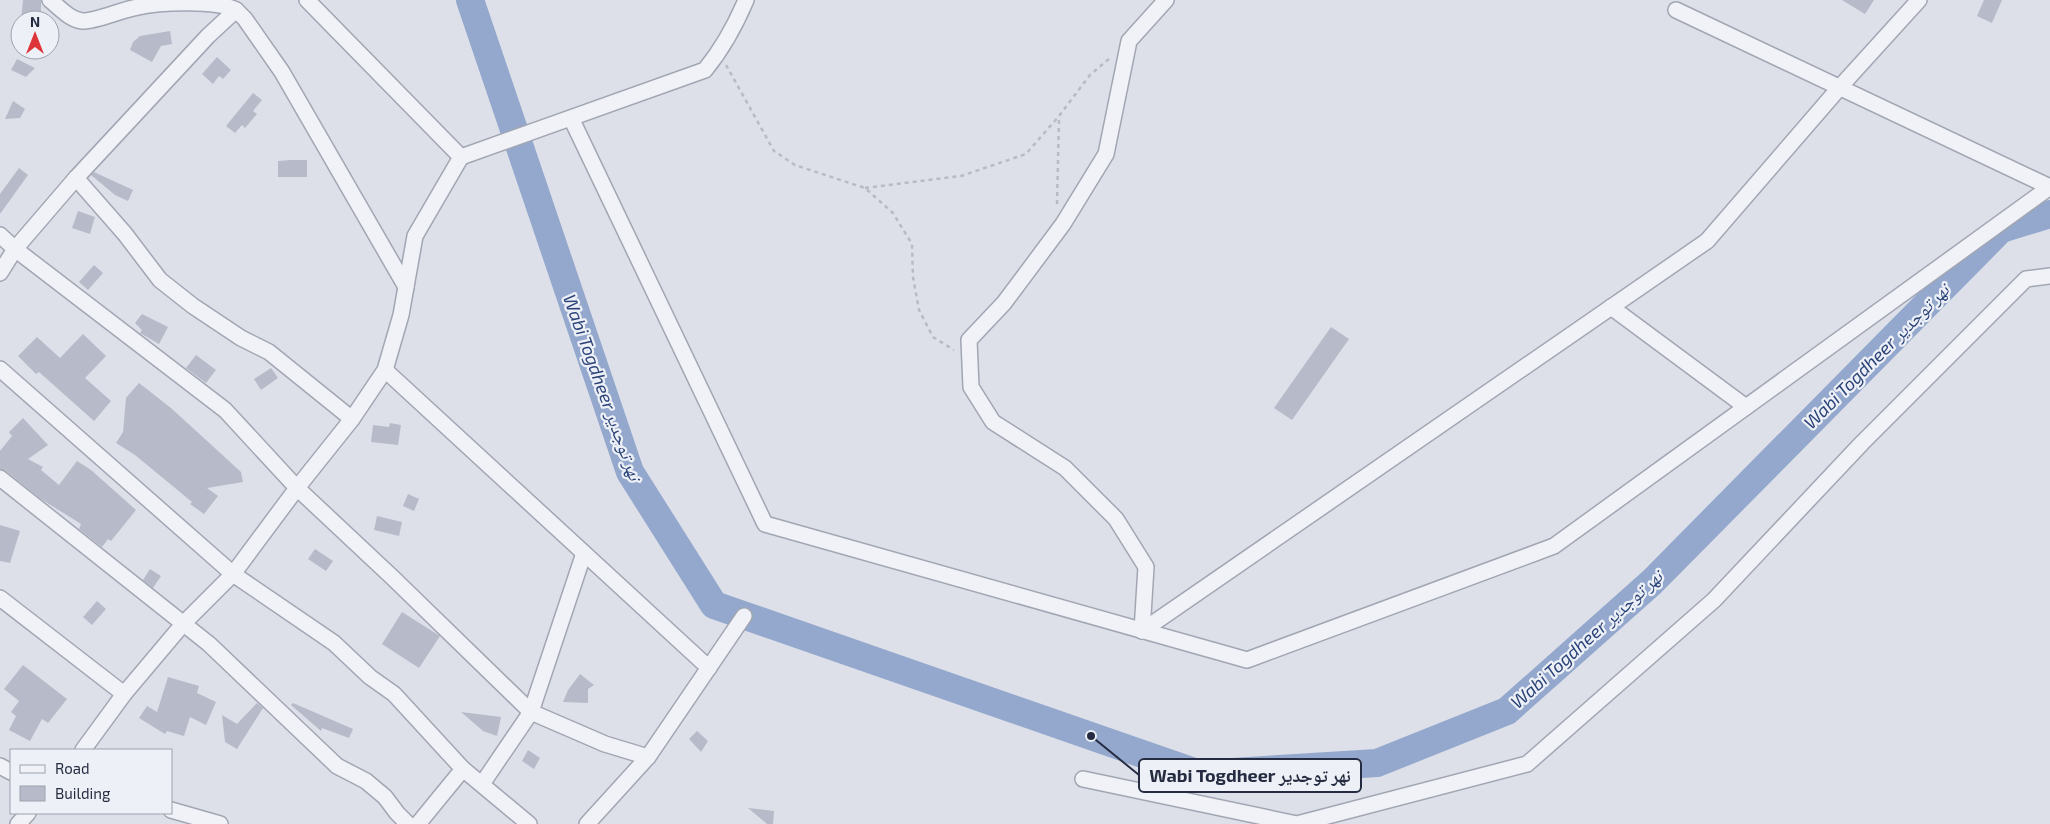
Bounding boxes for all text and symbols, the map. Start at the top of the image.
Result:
north arrow [10,10,60,60]
text: N [30,13,40,30]
water label: Wabi Togdheer نهر توجدير [1799,277,1956,433]
water label: Wabi Togdheer نهر توجدير [559,291,648,486]
water label: Wabi Togdheer نهر توجدير [1506,563,1669,713]
legend [10,749,172,814]
text: Road [55,759,90,777]
callout: Wabi Togdheer نهر توجدير [1139,759,1361,792]
text: Wabi Togdheer نهر توجدير [1149,764,1351,786]
text: Building [55,784,111,802]

